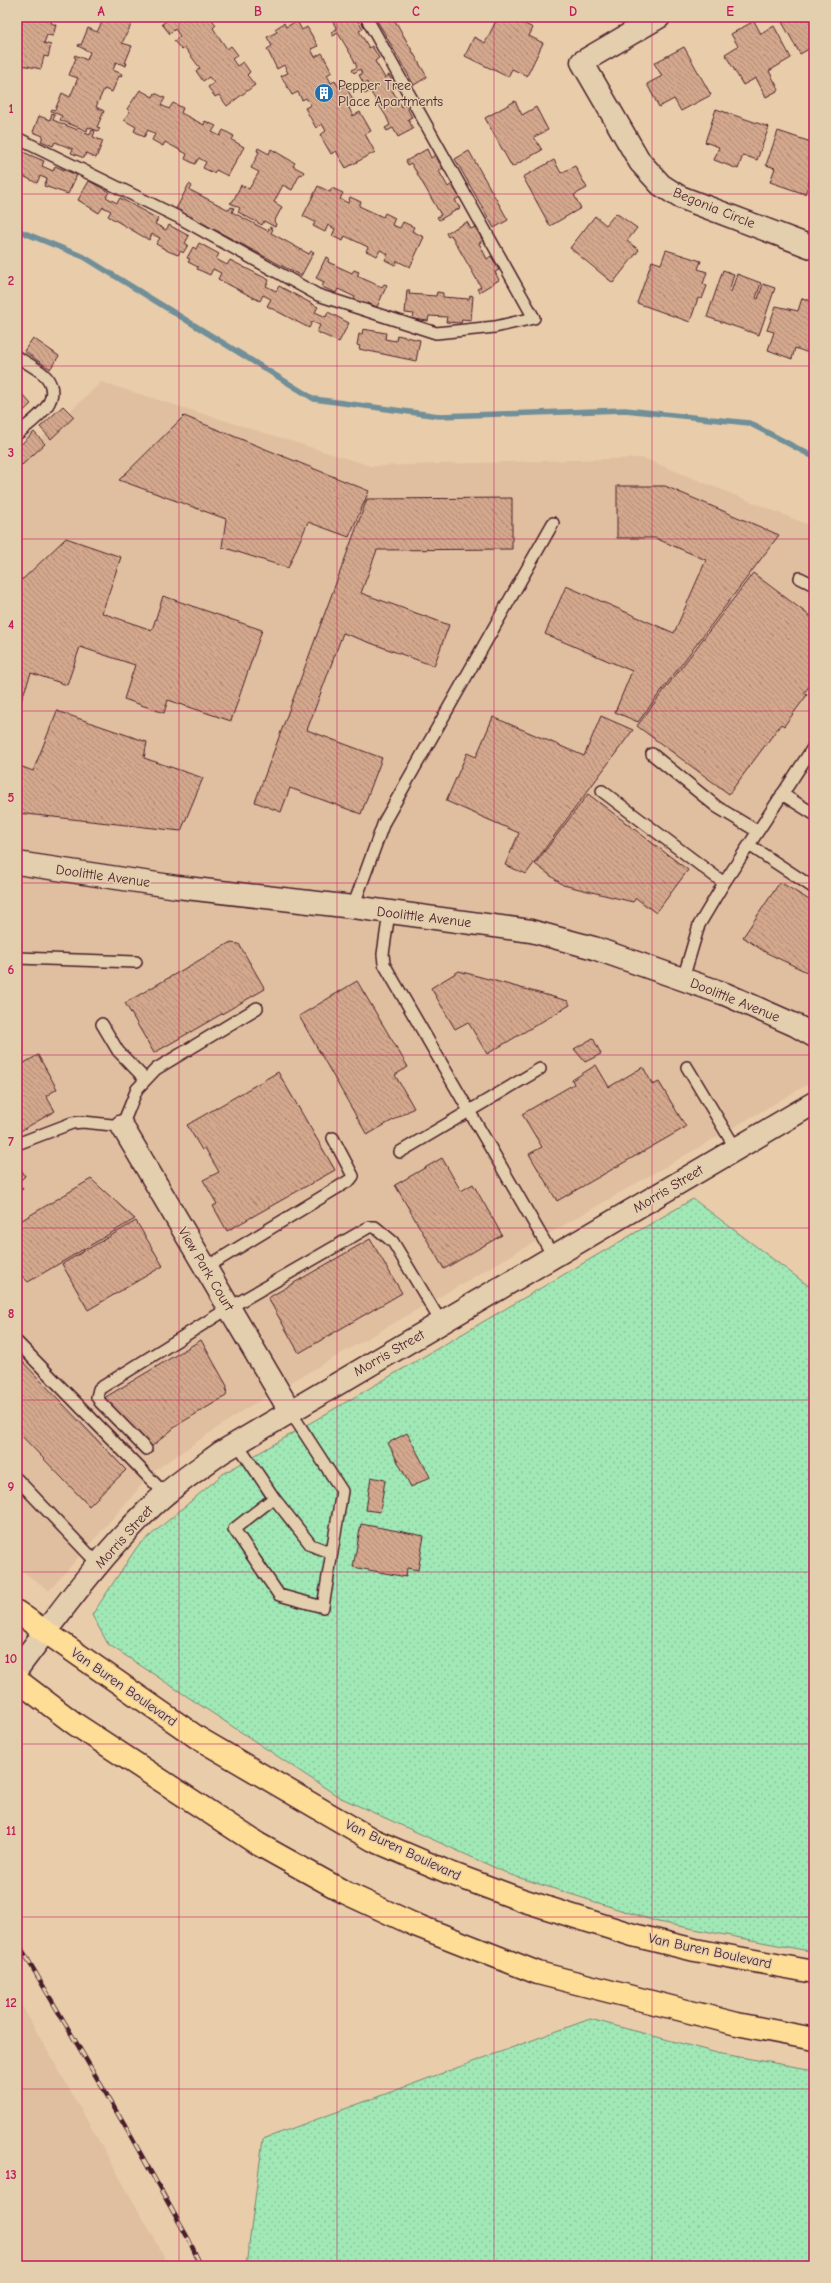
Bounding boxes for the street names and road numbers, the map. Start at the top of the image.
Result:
street label: Begonia Circle [670,184,758,232]
street label: Doolittle Avenue [55,861,151,891]
street label: Doolittle Avenue [376,903,472,931]
street label: Doolittle Avenue [688,974,782,1026]
street label: Morris Street [630,1161,707,1217]
street label: View Park Court [174,1224,238,1315]
street label: Morris Street [351,1325,428,1380]
street label: Morris Street [91,1501,157,1572]
street label: Van Buren Boulevard [68,1644,180,1730]
street label: Van Buren Boulevard [342,1816,464,1884]
street label: Van Buren Boulevard [647,1930,773,1972]

